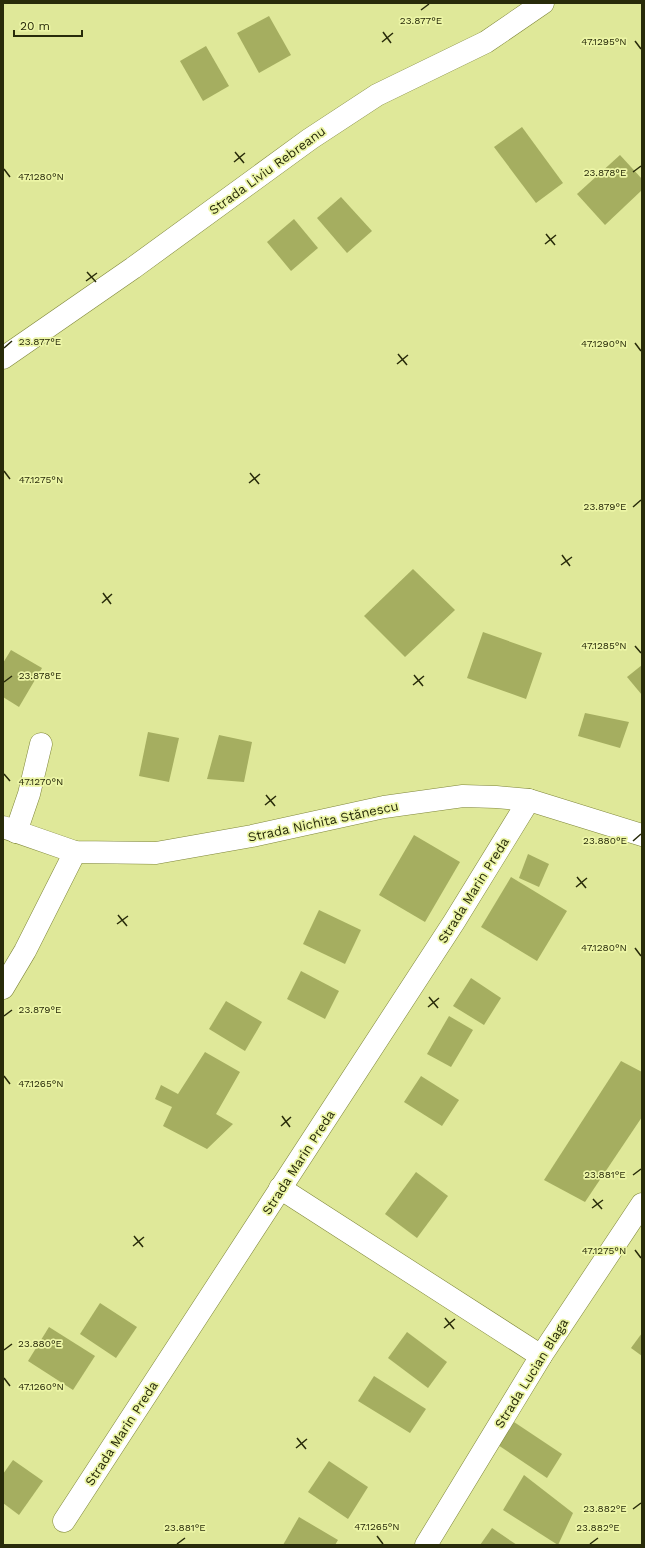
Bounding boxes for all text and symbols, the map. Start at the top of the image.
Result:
scale bar [14,12,82,38]
text: 23.877°E [400,15,442,26]
text: 20 m [20,19,50,33]
text: 47.1295°N [581,36,627,47]
street label: Strada Liviu Rebreanu [206,123,328,218]
text: 23.878°E [584,167,626,178]
text: 47.1280°N [18,171,64,182]
text: 23.877°E [19,336,61,347]
text: 47.1290°N [581,338,627,349]
text: 47.1275°N [19,474,63,485]
text: 23.879°E [584,501,626,512]
text: 47.1285°N [581,640,627,651]
text: 23.878°E [19,670,61,681]
text: 47.1270°N [19,776,63,787]
street label: Strada Nichita Stănescu [246,798,400,845]
street label: Strada Marin Preda [435,834,512,946]
text: 23.880°E [583,835,627,846]
text: 47.1280°N [581,942,627,953]
text: 23.879°E [19,1004,61,1015]
text: 47.1265°N [18,1078,64,1089]
street label: Strada Marin Preda [259,1107,338,1217]
text: 23.881°E [584,1169,626,1180]
text: 47.1275°N [582,1245,626,1256]
street label: Strada Lucian Blaga [492,1315,572,1431]
text: 23.880°E [18,1338,62,1349]
street label: Strada Marin Preda [82,1378,161,1488]
text: 47.1260°N [18,1381,64,1392]
text: 23.882°E [583,1503,627,1514]
text: 47.1265°N [354,1521,400,1532]
text: 23.881°E [164,1522,206,1533]
text: 23.882°E [576,1522,620,1533]

